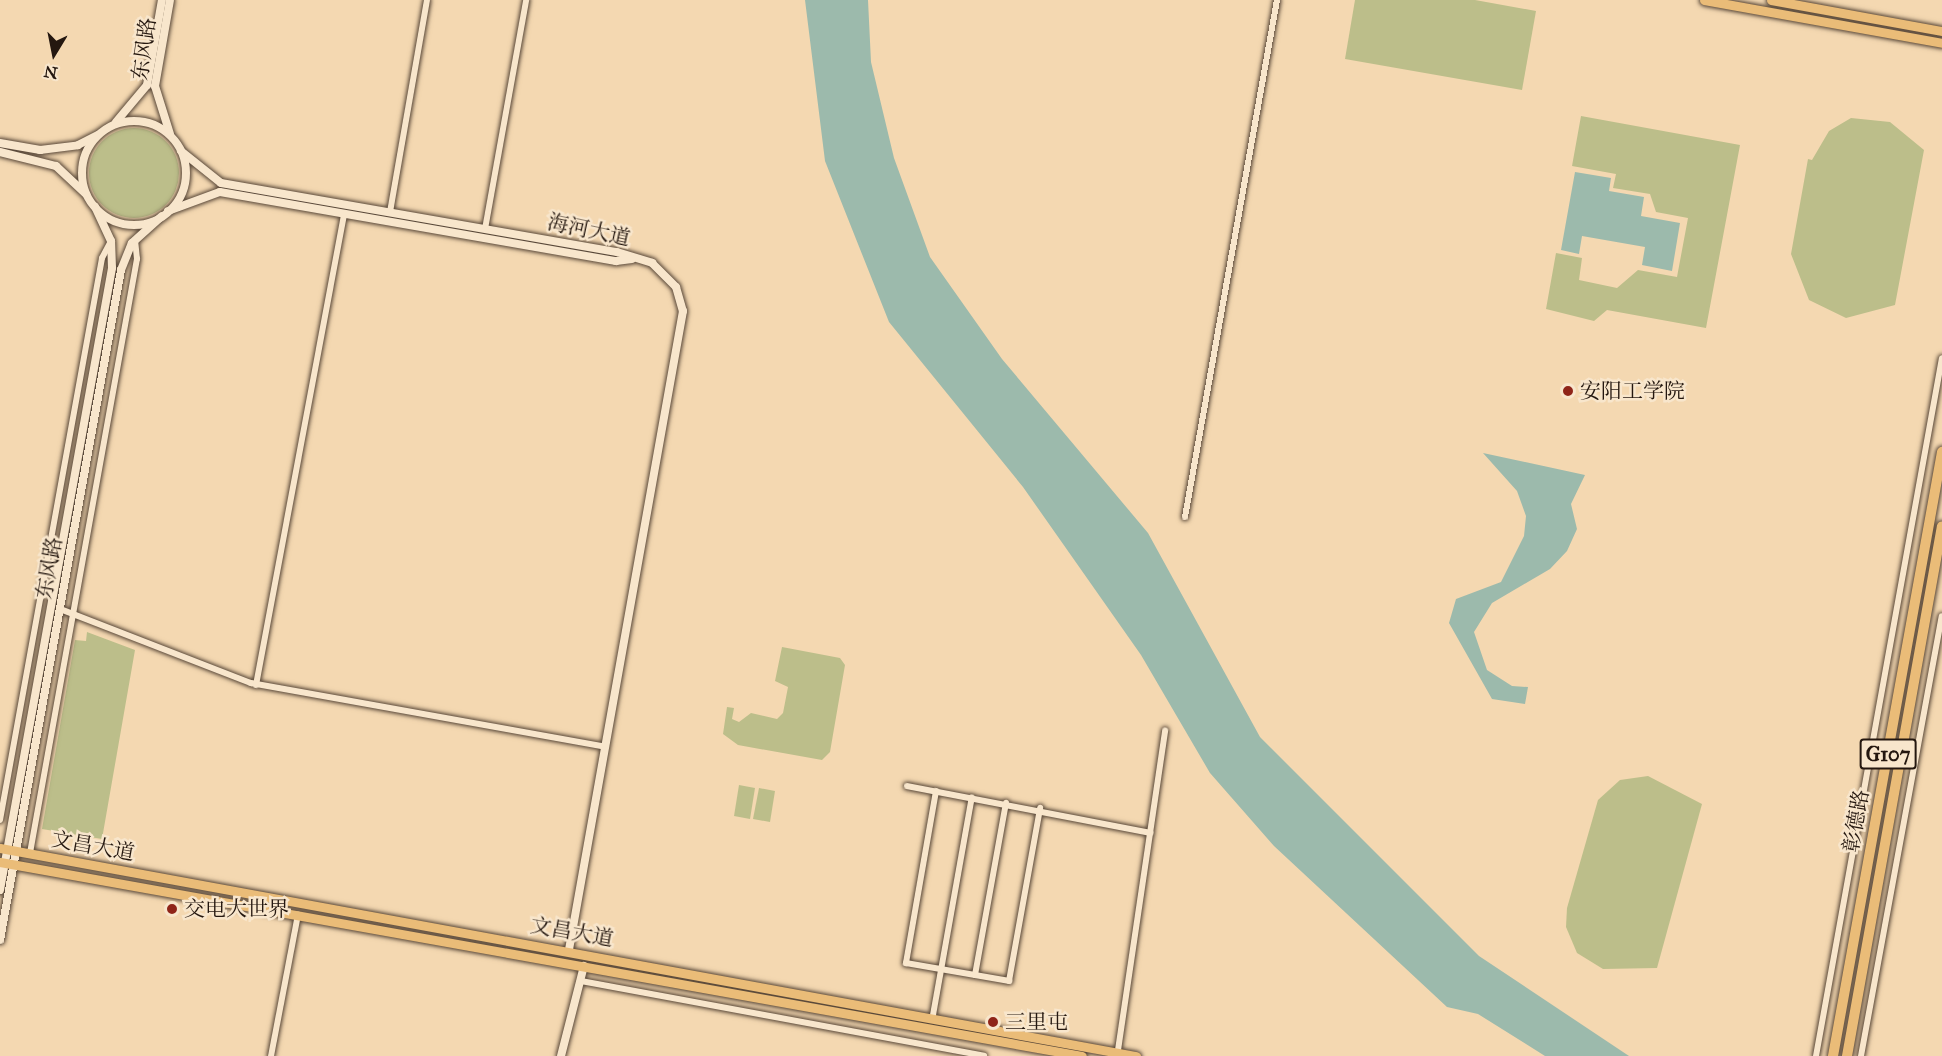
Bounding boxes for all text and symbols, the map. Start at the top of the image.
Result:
street label: 东风路 [127,16,161,82]
north arrow [24,24,84,84]
text: N [42,62,59,83]
street label: 海河大道 [545,209,633,251]
place label: 安阳工学院 [1580,378,1685,404]
marker: 安阳工学院 [1561,384,1575,398]
street label: 东风路 [31,535,67,601]
road number: G107 [1860,737,1916,771]
street label: 彰德路 [1838,788,1874,854]
street label: 文昌大道 [49,826,137,866]
place label: 交电大世界 [184,896,289,922]
marker: 交电大世界 [165,902,179,916]
street label: 文昌大道 [528,912,616,952]
place label: 三里屯 [1005,1009,1068,1035]
marker: 三里屯 [986,1015,1000,1029]

